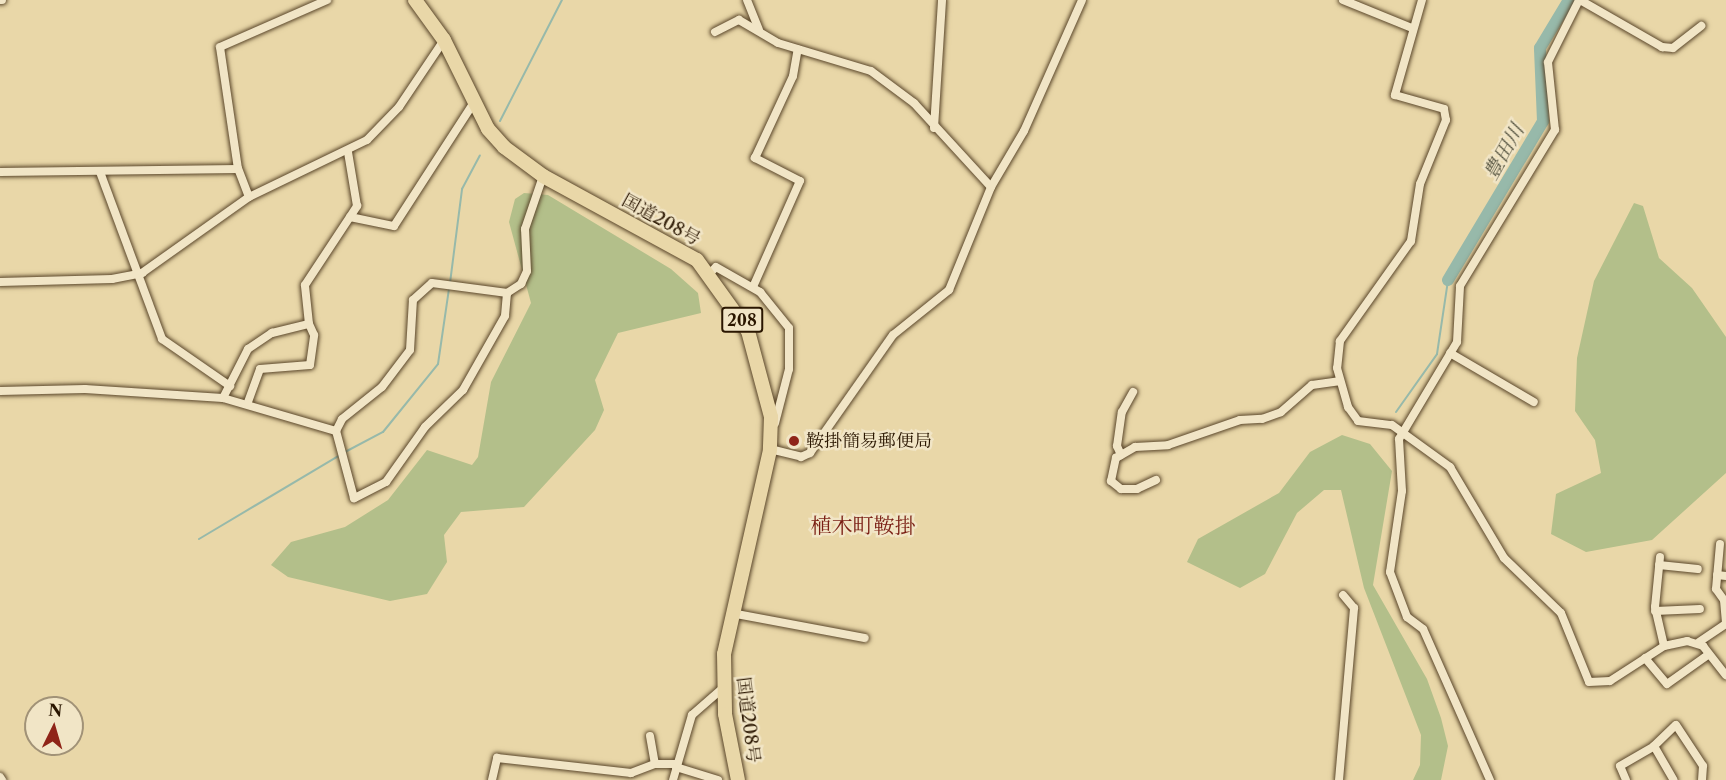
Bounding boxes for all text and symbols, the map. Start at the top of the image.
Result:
water label: 豊田川 [1479,120,1529,184]
street label: 国道208号 [618,190,704,250]
road number: 208 [721,307,763,333]
place label: 鞍掛簡易郵便局 [806,430,932,452]
marker: 鞍掛簡易郵便局 [787,434,801,448]
district label: 植木町鞍掛 [811,513,915,539]
street label: 国道208号 [732,676,764,764]
north arrow [24,696,84,756]
text: N [48,699,63,721]

